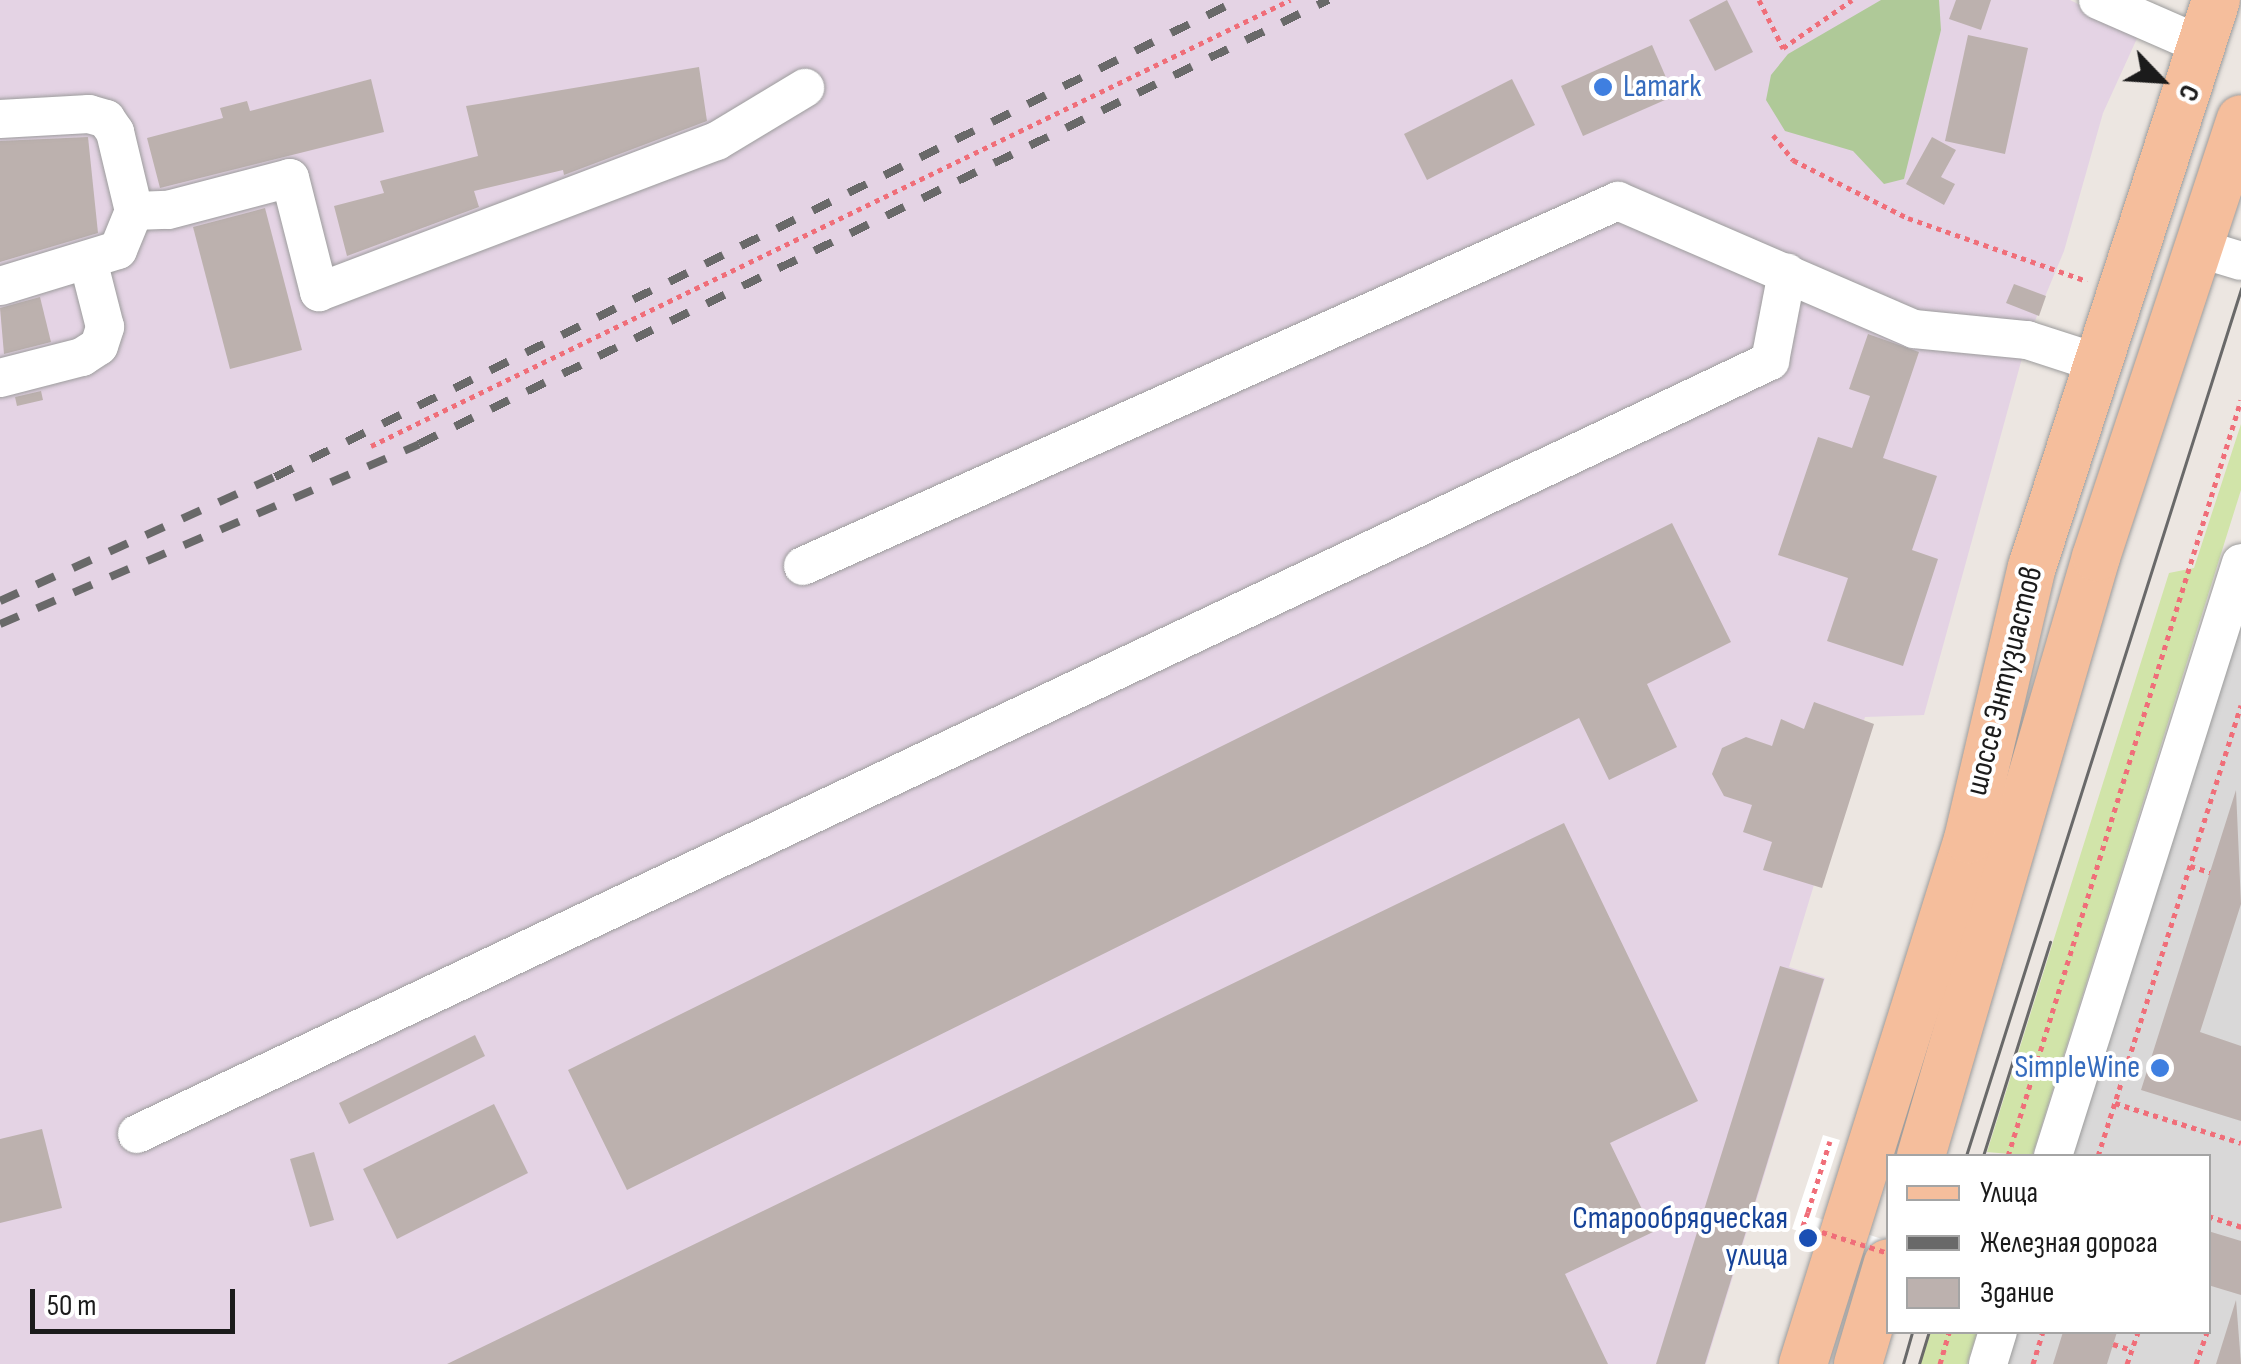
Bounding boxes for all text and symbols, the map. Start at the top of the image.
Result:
north arrow [2111,30,2211,130]
place label: Lamark [1623,68,1701,106]
marker: Lamark [1592,76,1614,98]
text: С [2171,79,2207,106]
street label: шоссе Энтузиастов [1958,562,2052,800]
place label: SimpleWine [2014,1049,2140,1087]
marker: SimpleWine [2149,1057,2171,1079]
legend [1886,1154,2211,1334]
text: Улица [1980,1175,2038,1211]
place label: Старообрядческая улица [1572,1201,1788,1276]
text: Железная дорога [1980,1225,2158,1261]
marker: Старообрядческая улица [1797,1227,1819,1249]
scale bar [35,1269,240,1331]
text: Здание [1980,1275,2054,1311]
text: 50 m [47,1288,96,1324]

